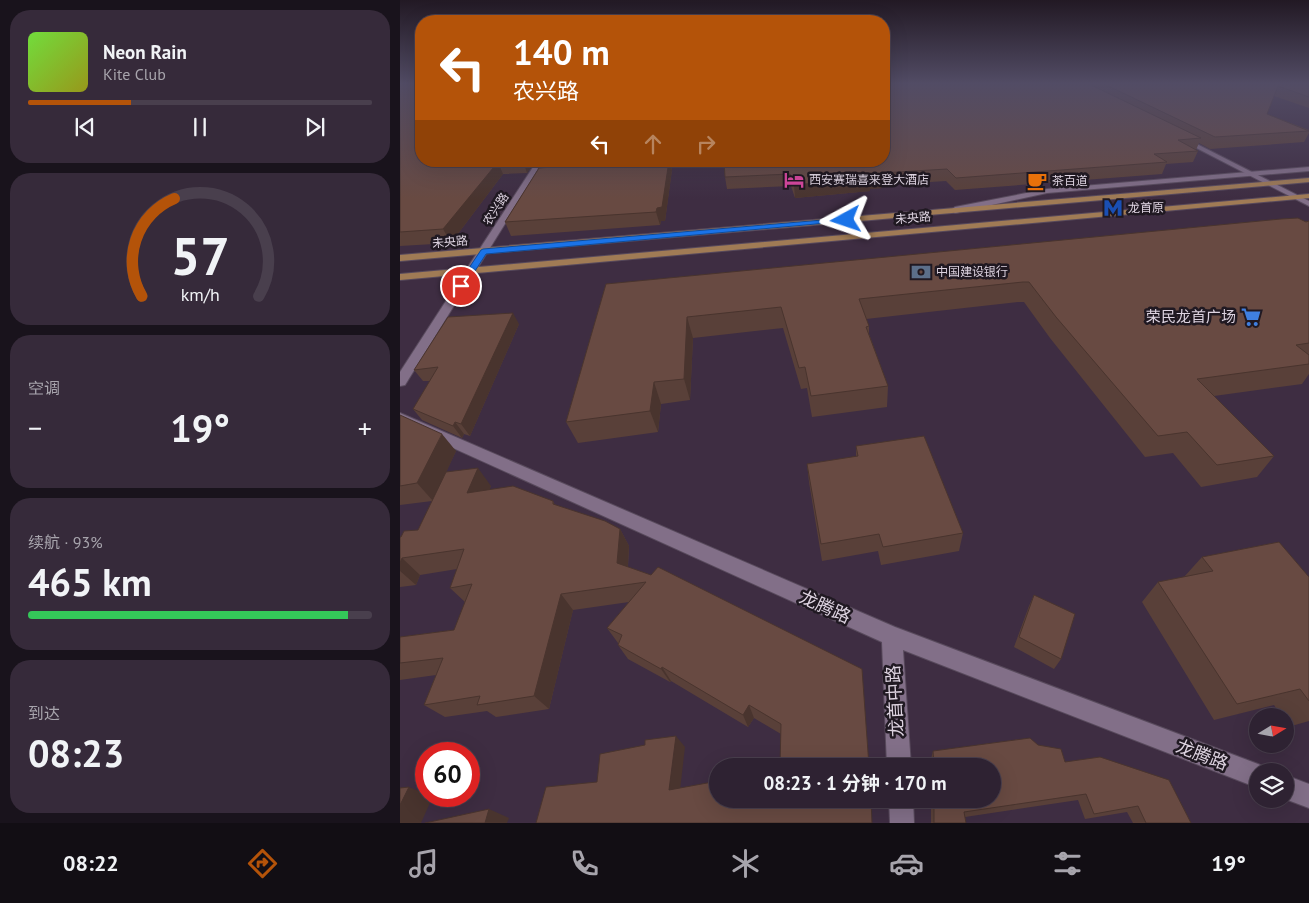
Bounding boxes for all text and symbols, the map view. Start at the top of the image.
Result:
text: 140 m [513,29,610,75]
icon: left [430,35,495,100]
text: Neon Rain [103,40,187,64]
text: Kite Club [103,64,166,84]
text: 农兴路 [513,77,579,105]
icon: previous [71,113,99,141]
icon: pause [186,113,214,141]
icon: next [301,113,329,141]
icon: left [586,130,614,158]
icon: ahead [639,130,667,158]
icon: right [692,130,720,158]
hotel icon: 西安赛瑞喜来登大酒店 [783,169,805,191]
cafe icon: 茶百道 [1026,170,1048,192]
place label: 西安赛瑞喜来登大酒店 [809,172,929,187]
place label: 茶百道 [1052,173,1088,188]
street label: 农兴路 [479,190,512,228]
position arrow [819,193,871,245]
metro station icon: 龙首原 [1102,197,1124,219]
place label: 龙首原 [1128,200,1164,215]
street label: 未央路 [894,208,932,227]
text: 57 [171,222,229,289]
street label: 未央路 [431,232,469,251]
bank icon: 中国建设银行 [910,261,932,283]
place label: 中国建设银行 [936,264,1008,279]
pin [440,265,482,307]
icon: arrive [447,272,475,300]
text: km/h [180,283,220,306]
supermarket icon: 荣民龙首广场 [1240,306,1262,328]
place label: 荣民龙首广场 [1146,307,1236,326]
text: 空调 [28,378,60,398]
text: 19° [170,403,230,452]
text: − [28,409,42,446]
text: + [358,409,372,446]
text: 续航 · 93% [28,532,103,552]
text: 465 km [28,557,152,606]
street label: 龙腾路 [796,585,855,628]
street label: 龙首中路 [881,664,908,738]
text: 到达 [28,703,60,723]
north arrow [1249,708,1294,752]
map controls [1249,708,1294,808]
text: 08:23 [28,728,124,777]
street label: 龙腾路 [1173,734,1232,775]
speed limit sign: 60 [415,742,480,807]
button: layers [1249,763,1294,808]
text: 08:23 · 1 分钟 · 170 m [763,771,947,795]
icon: directions [245,846,280,881]
icon: music [406,846,441,881]
icon: phone [567,846,602,881]
icon: climate [728,846,763,881]
icon: car [889,846,924,881]
icon: filters [1050,846,1085,881]
text: 08:22 [63,849,119,877]
text: 19° [1211,849,1246,877]

